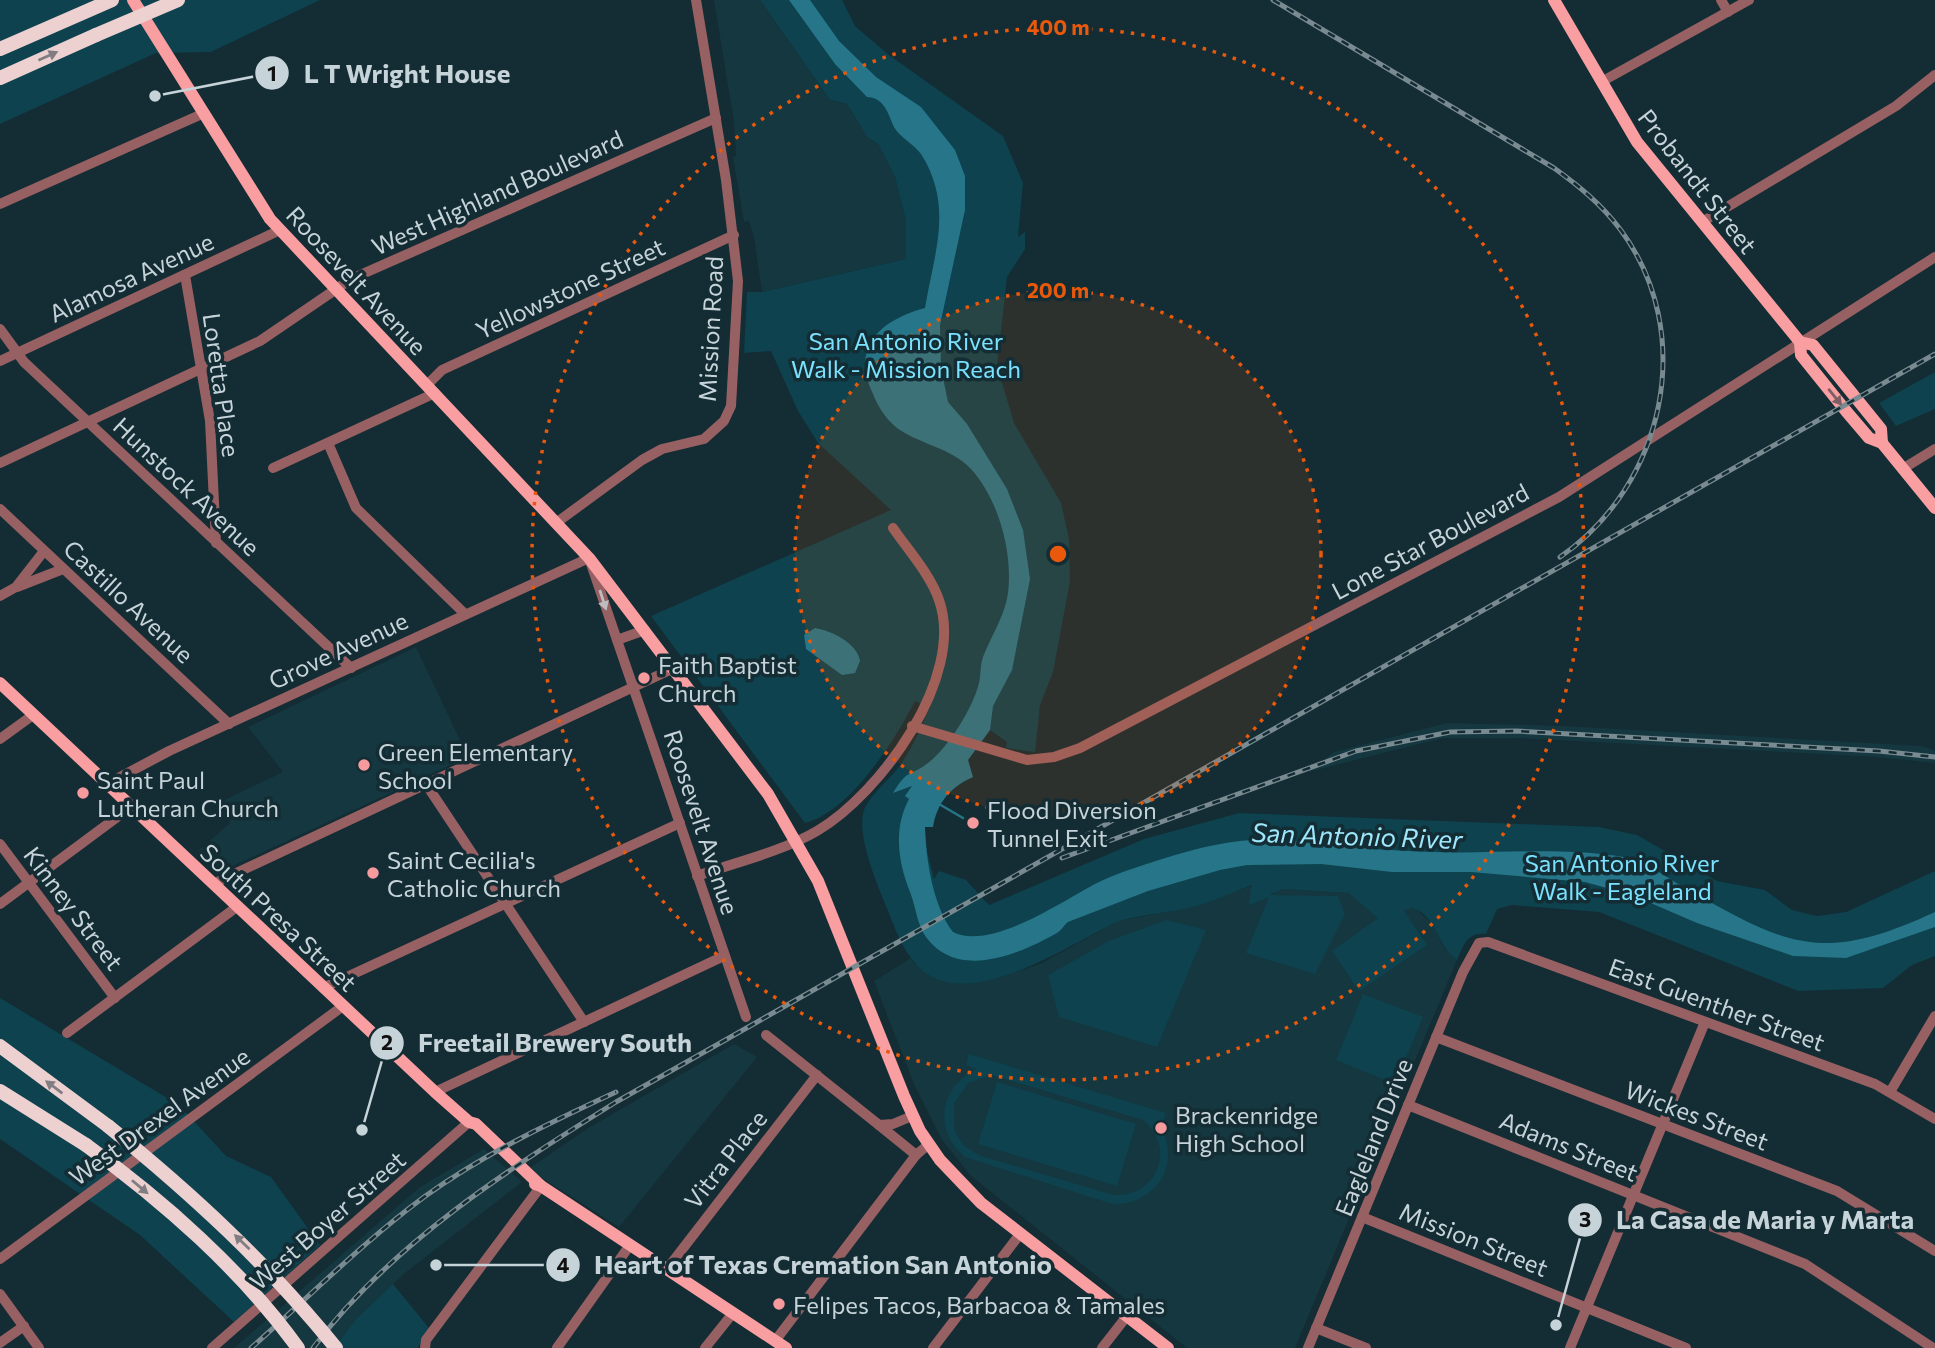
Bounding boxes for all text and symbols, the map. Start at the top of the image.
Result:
text: 400 m [1026,14,1090,39]
one-way arrow [38,50,58,62]
callout: L T Wright House [254,50,524,97]
text: L T Wright House [304,57,510,88]
text: 1 [267,60,277,85]
street label: Probandt Street [1633,103,1763,259]
street label: West Highland Boulevard [367,123,627,261]
street label: Roosevelt Avenue [281,200,433,360]
street label: Alamosa Avenue [44,226,218,328]
street label: Yellowstone Street [471,231,669,344]
street label: Mission Road [692,255,728,403]
text: 200 m [1027,277,1089,302]
street label: Loretta Place [198,311,246,459]
park label: San Antonio River Walk - Mission Reach [791,326,1021,383]
one-way arrow [1827,388,1842,406]
street label: Hunstock Avenue [108,411,266,561]
street label: Lone Star Boulevard [1327,477,1533,605]
street label: Castillo Avenue [58,533,200,669]
centre of rings [1046,542,1070,566]
one-way arrow [598,589,609,610]
street label: Grove Avenue [264,605,412,695]
place label: Faith Baptist Church [658,650,797,707]
marker: Faith Baptist Church [636,670,652,686]
street label: Roosevelt Avenue [659,726,745,918]
place label: Green Elementary School [378,737,573,794]
marker: Green Elementary School [356,757,372,773]
place label: Saint Paul Lutheran Church [97,765,279,822]
marker: Saint Paul Lutheran Church [75,785,91,801]
place label: Flood Diversion Tunnel Exit [987,795,1157,852]
marker: Flood Diversion Tunnel Exit [965,815,981,831]
water label: San Antonio River [1251,816,1465,854]
street label: South Presa Street [195,837,363,997]
street label: Kinney Street [18,841,130,976]
place label: Saint Cecilia's Catholic Church [387,845,561,902]
park label: San Antonio River Walk - Eagleland [1525,848,1720,905]
marker: Saint Cecilia's Catholic Church [365,865,381,881]
street label: East Guenther Street [1605,951,1829,1057]
callout: Freetail Brewery South [369,1019,706,1066]
text: Freetail Brewery South [418,1026,692,1057]
text: 2 [381,1029,393,1054]
street label: West Drexel Avenue [63,1041,255,1191]
street label: Eagleland Drive [1328,1054,1418,1220]
street label: Wickes Street [1621,1074,1773,1156]
one-way arrow [45,1080,63,1094]
place label: Brackenridge High School [1175,1100,1318,1157]
street label: Vitra Place [677,1104,773,1214]
street label: Adams Street [1496,1105,1643,1187]
marker: Brackenridge High School [1153,1120,1169,1136]
street label: West Boyer Street [243,1144,411,1296]
one-way arrow [132,1179,149,1194]
street label: Mission Street [1395,1196,1553,1282]
callout: La Casa de Maria y Marta [1567,1196,1928,1243]
text: La Casa de Maria y Marta [1616,1203,1914,1234]
text: 3 [1579,1206,1591,1231]
one-way arrow [234,1234,251,1250]
callout: Heart of Texas Cremation San Antonio [545,1242,1066,1289]
text: Heart of Texas Cremation San Antonio [594,1248,1052,1279]
text: 4 [557,1252,570,1277]
place label: Felipes Tacos, Barbacoa & Tamales [793,1290,1165,1319]
marker: Felipes Tacos, Barbacoa & Tamales [771,1296,787,1312]

